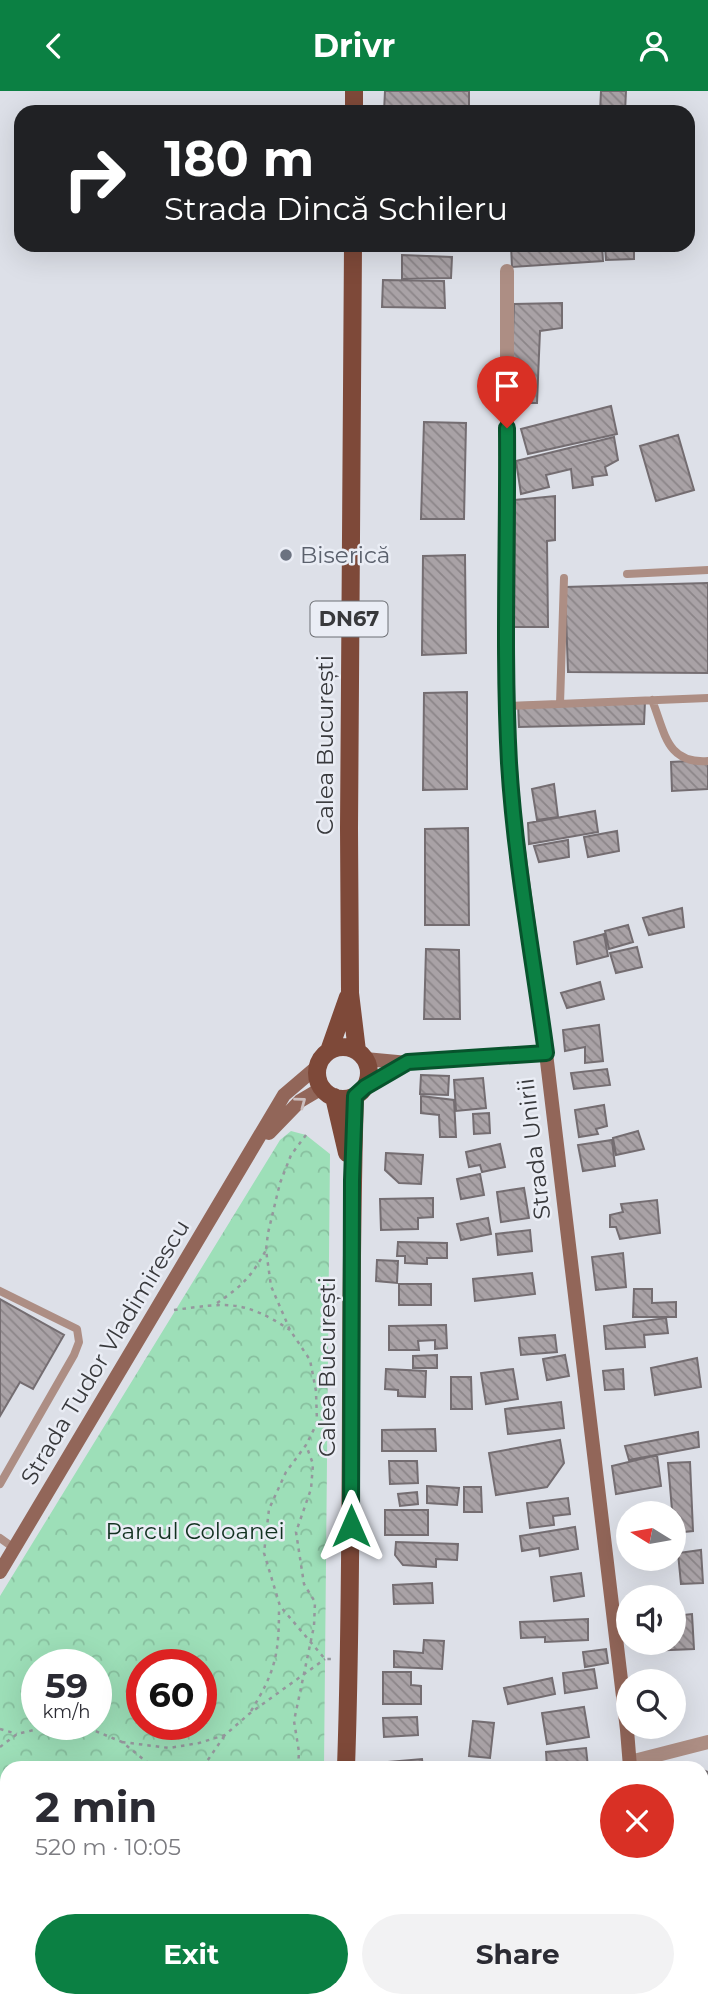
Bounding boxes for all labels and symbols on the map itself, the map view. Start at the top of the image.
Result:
pin [477,356,537,428]
place label: Biserică [300,541,390,569]
marker: Biserică [278,547,294,563]
road number: DN67 [310,601,388,637]
street label: Calea București [311,655,339,835]
street label: Strada Unirii [511,1077,557,1221]
one-way arrow [293,1097,305,1110]
street label: Strada Tudor Vladimirescu [15,1214,195,1490]
street label: Calea București [313,1277,341,1457]
position arrow [314,1489,388,1563]
north arrow [616,1501,686,1571]
park label: Parcul Coloanei [105,1517,285,1545]
speed limit sign: 60 [126,1649,217,1740]

